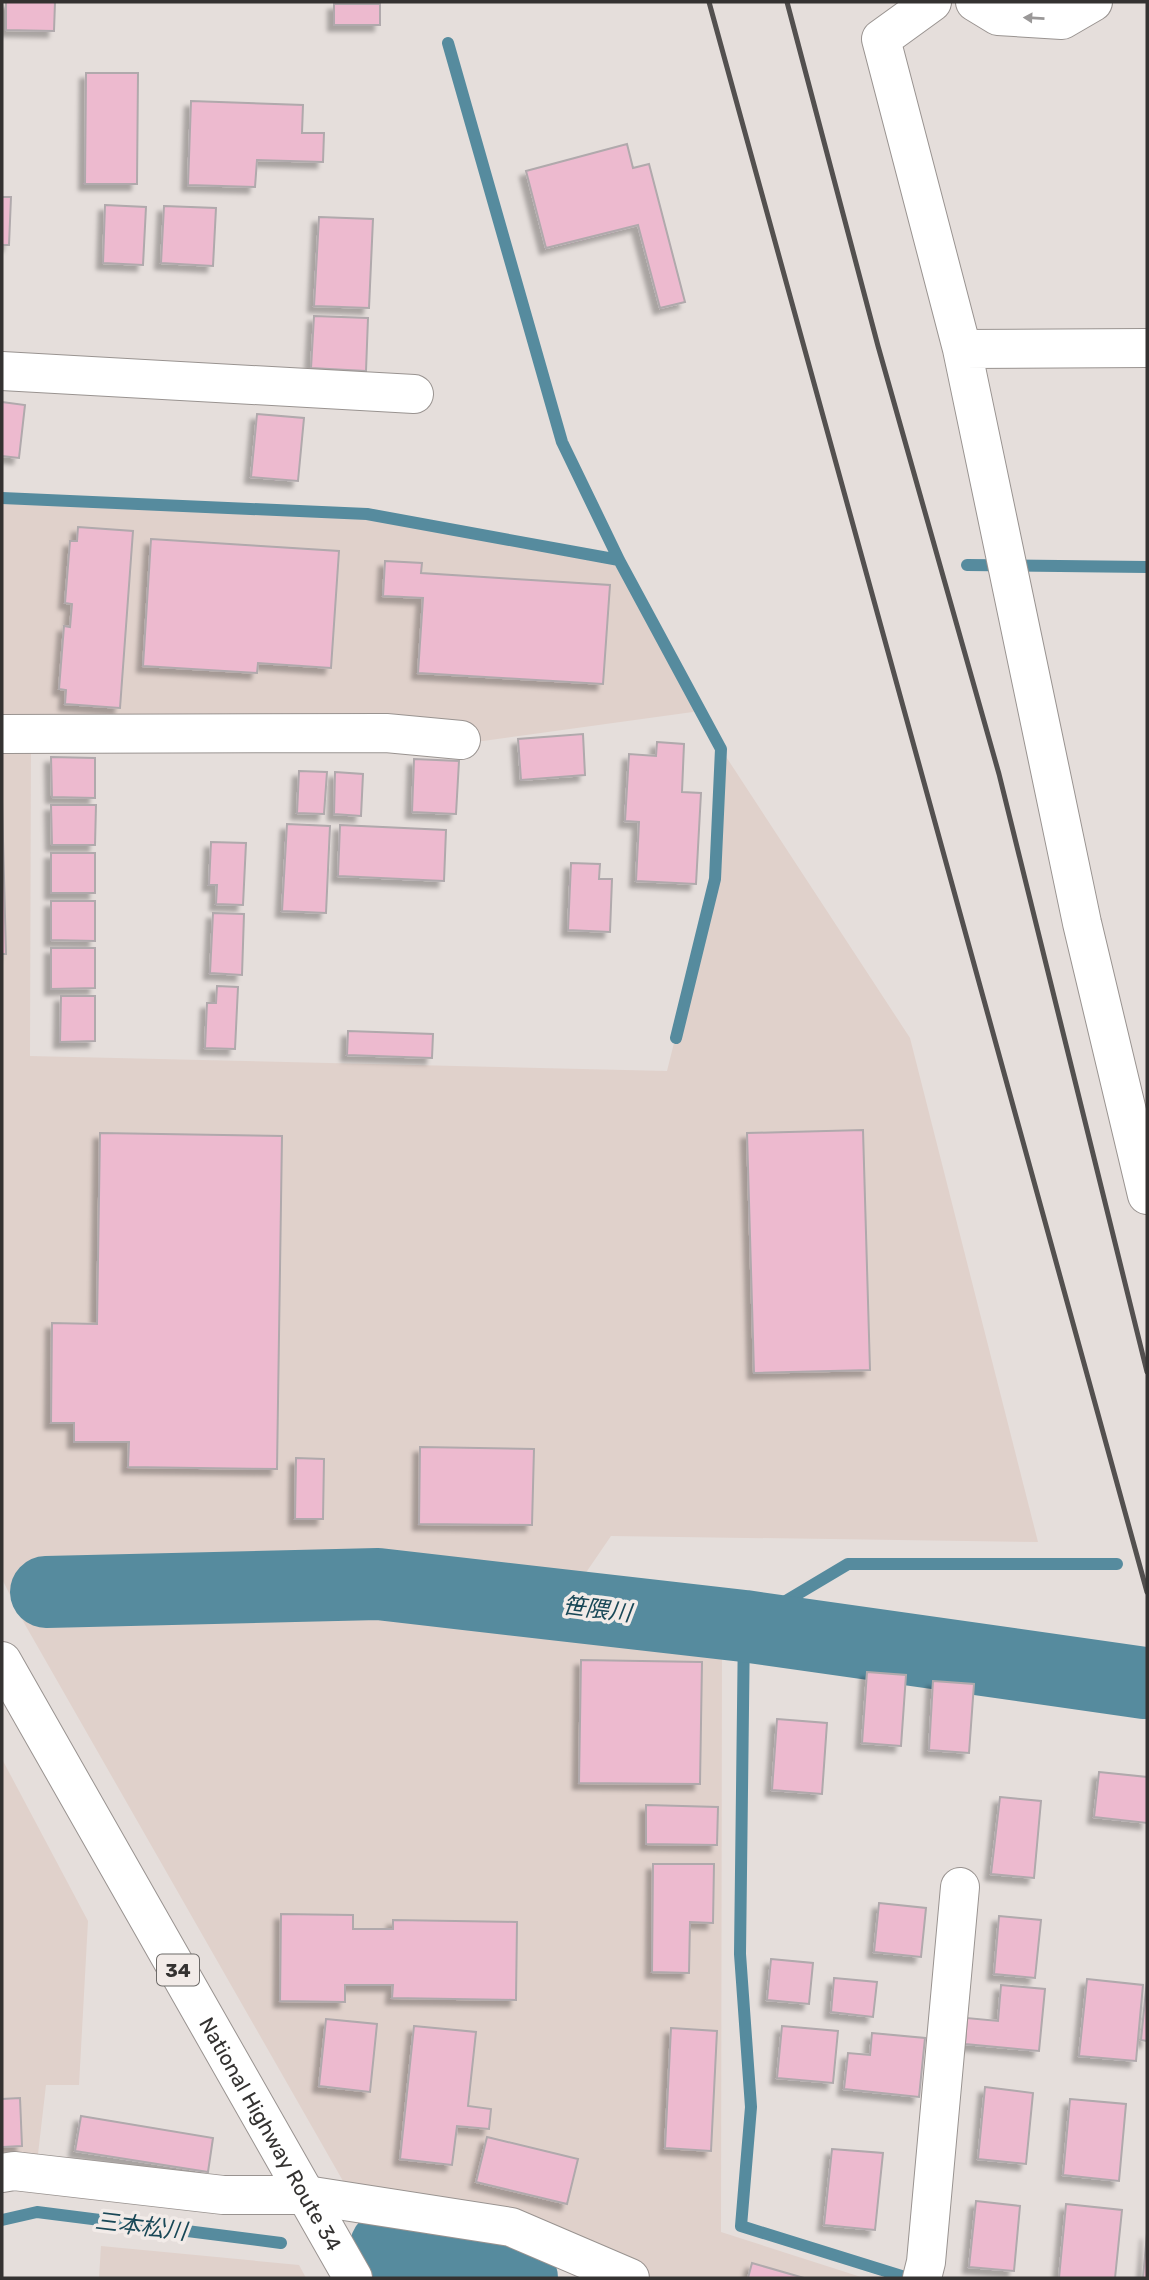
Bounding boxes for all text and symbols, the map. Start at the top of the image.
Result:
one-way arrow [1023,13,1045,24]
water label: 笹隈川 [561,1591,636,1627]
road number: 34 [157,1954,199,1986]
street label: National Highway Route 34 [195,2013,347,2255]
water label: 三本松川 [94,2206,191,2246]

